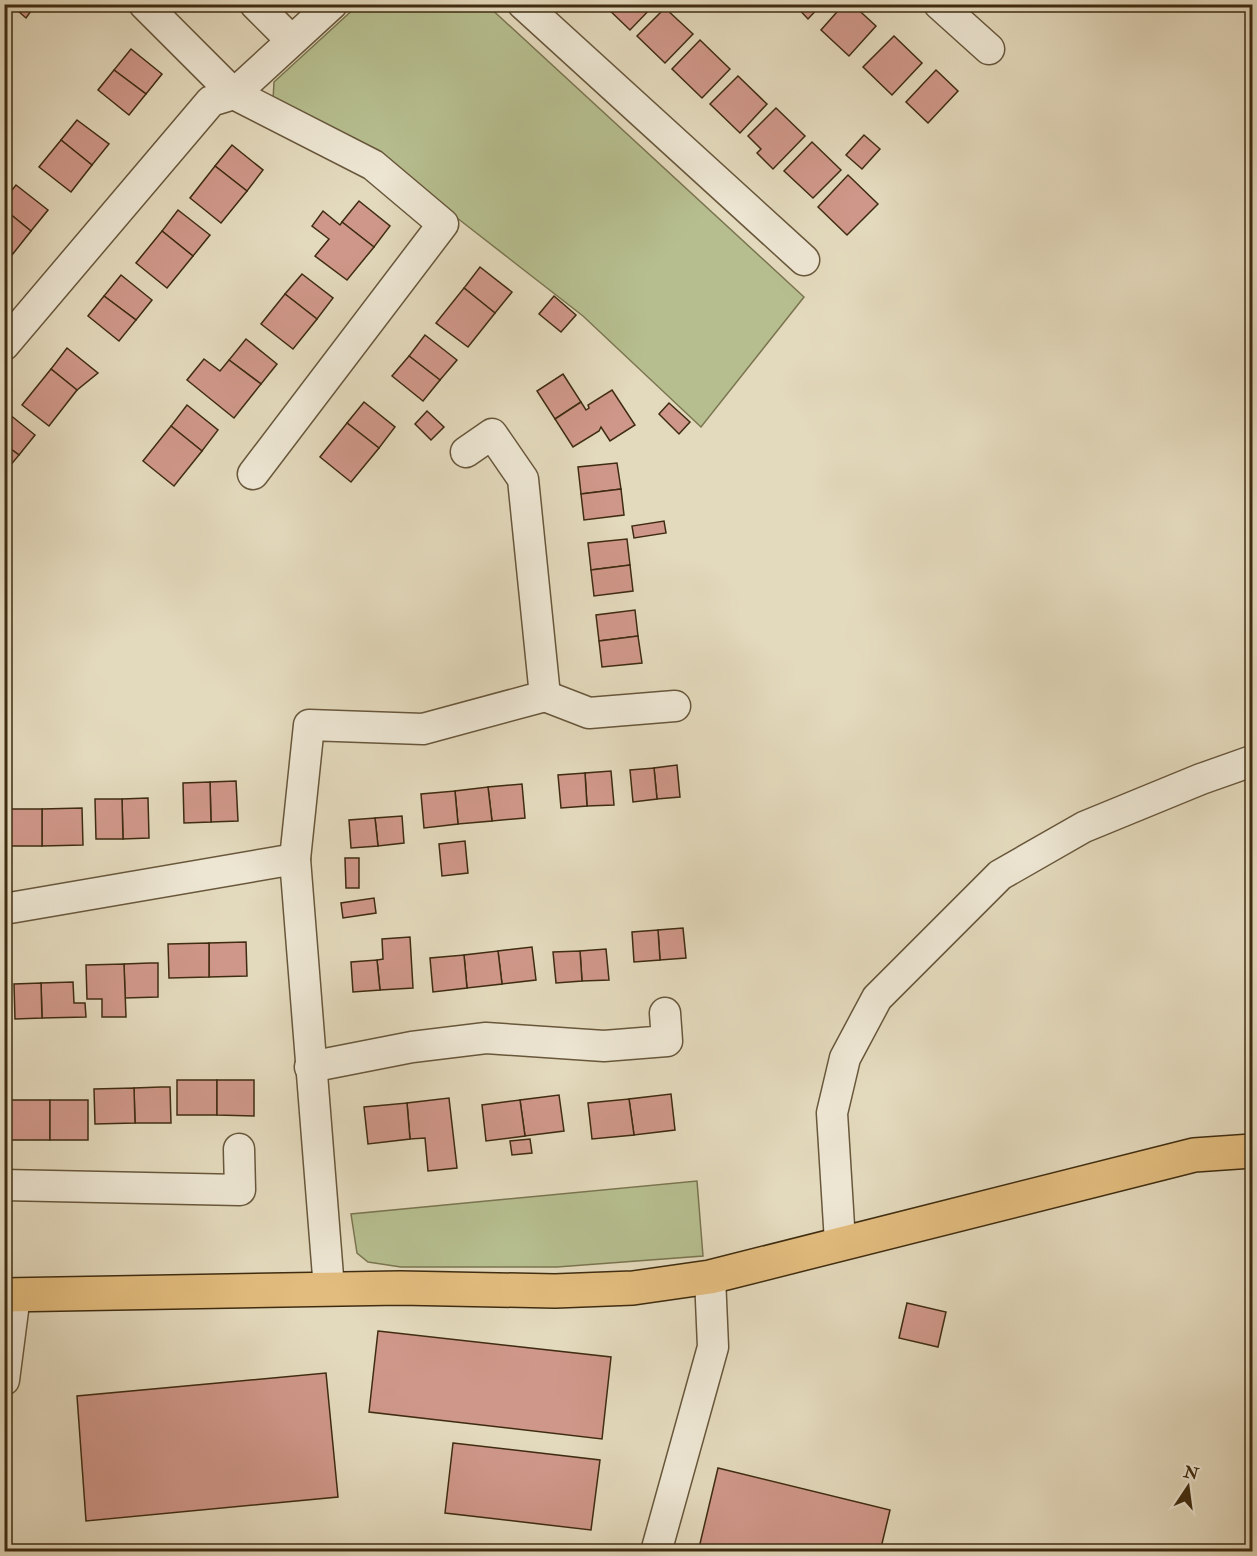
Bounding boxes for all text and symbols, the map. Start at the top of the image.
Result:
north arrow [1158,1457,1218,1517]
text: N [1181,1462,1201,1485]

